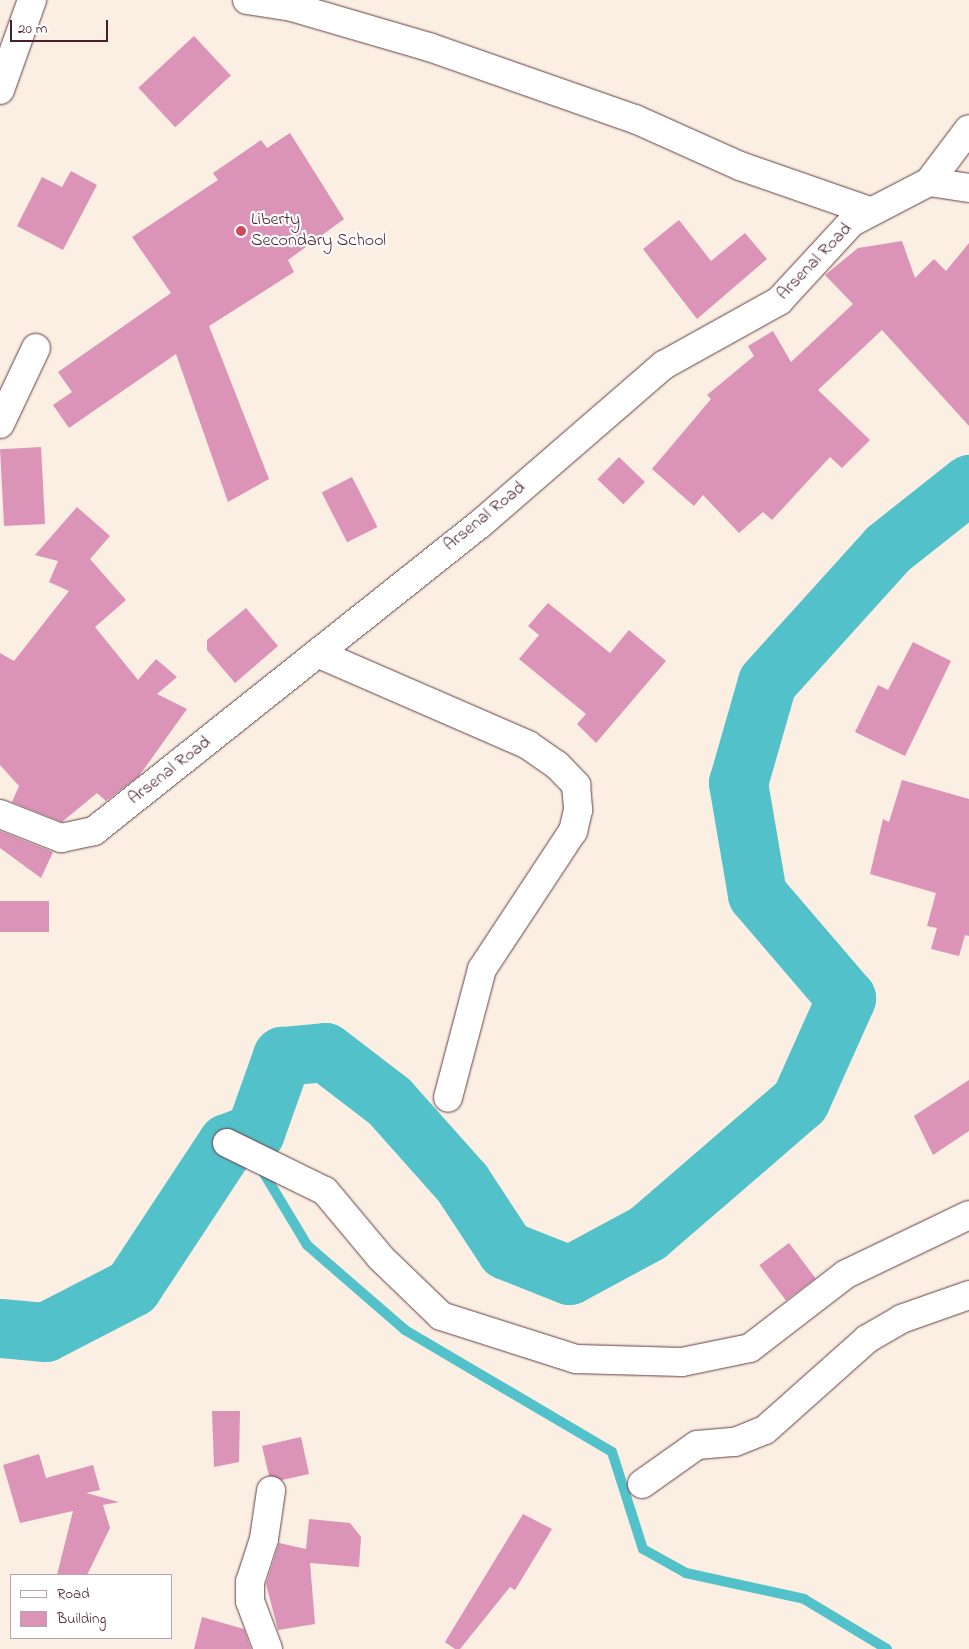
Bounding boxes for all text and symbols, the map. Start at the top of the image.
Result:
scale bar [12,10,110,42]
text: 20 m [18,18,47,40]
place label: Liberty Secondary School [251,210,386,252]
street label: Arsenal Road [773,219,857,305]
marker: Liberty Secondary School [235,225,247,237]
street label: Arsenal Road [440,477,530,557]
street label: Arsenal Road [124,732,216,810]
legend [10,1574,172,1639]
text: Road [57,1583,90,1605]
text: Building [57,1608,106,1630]

